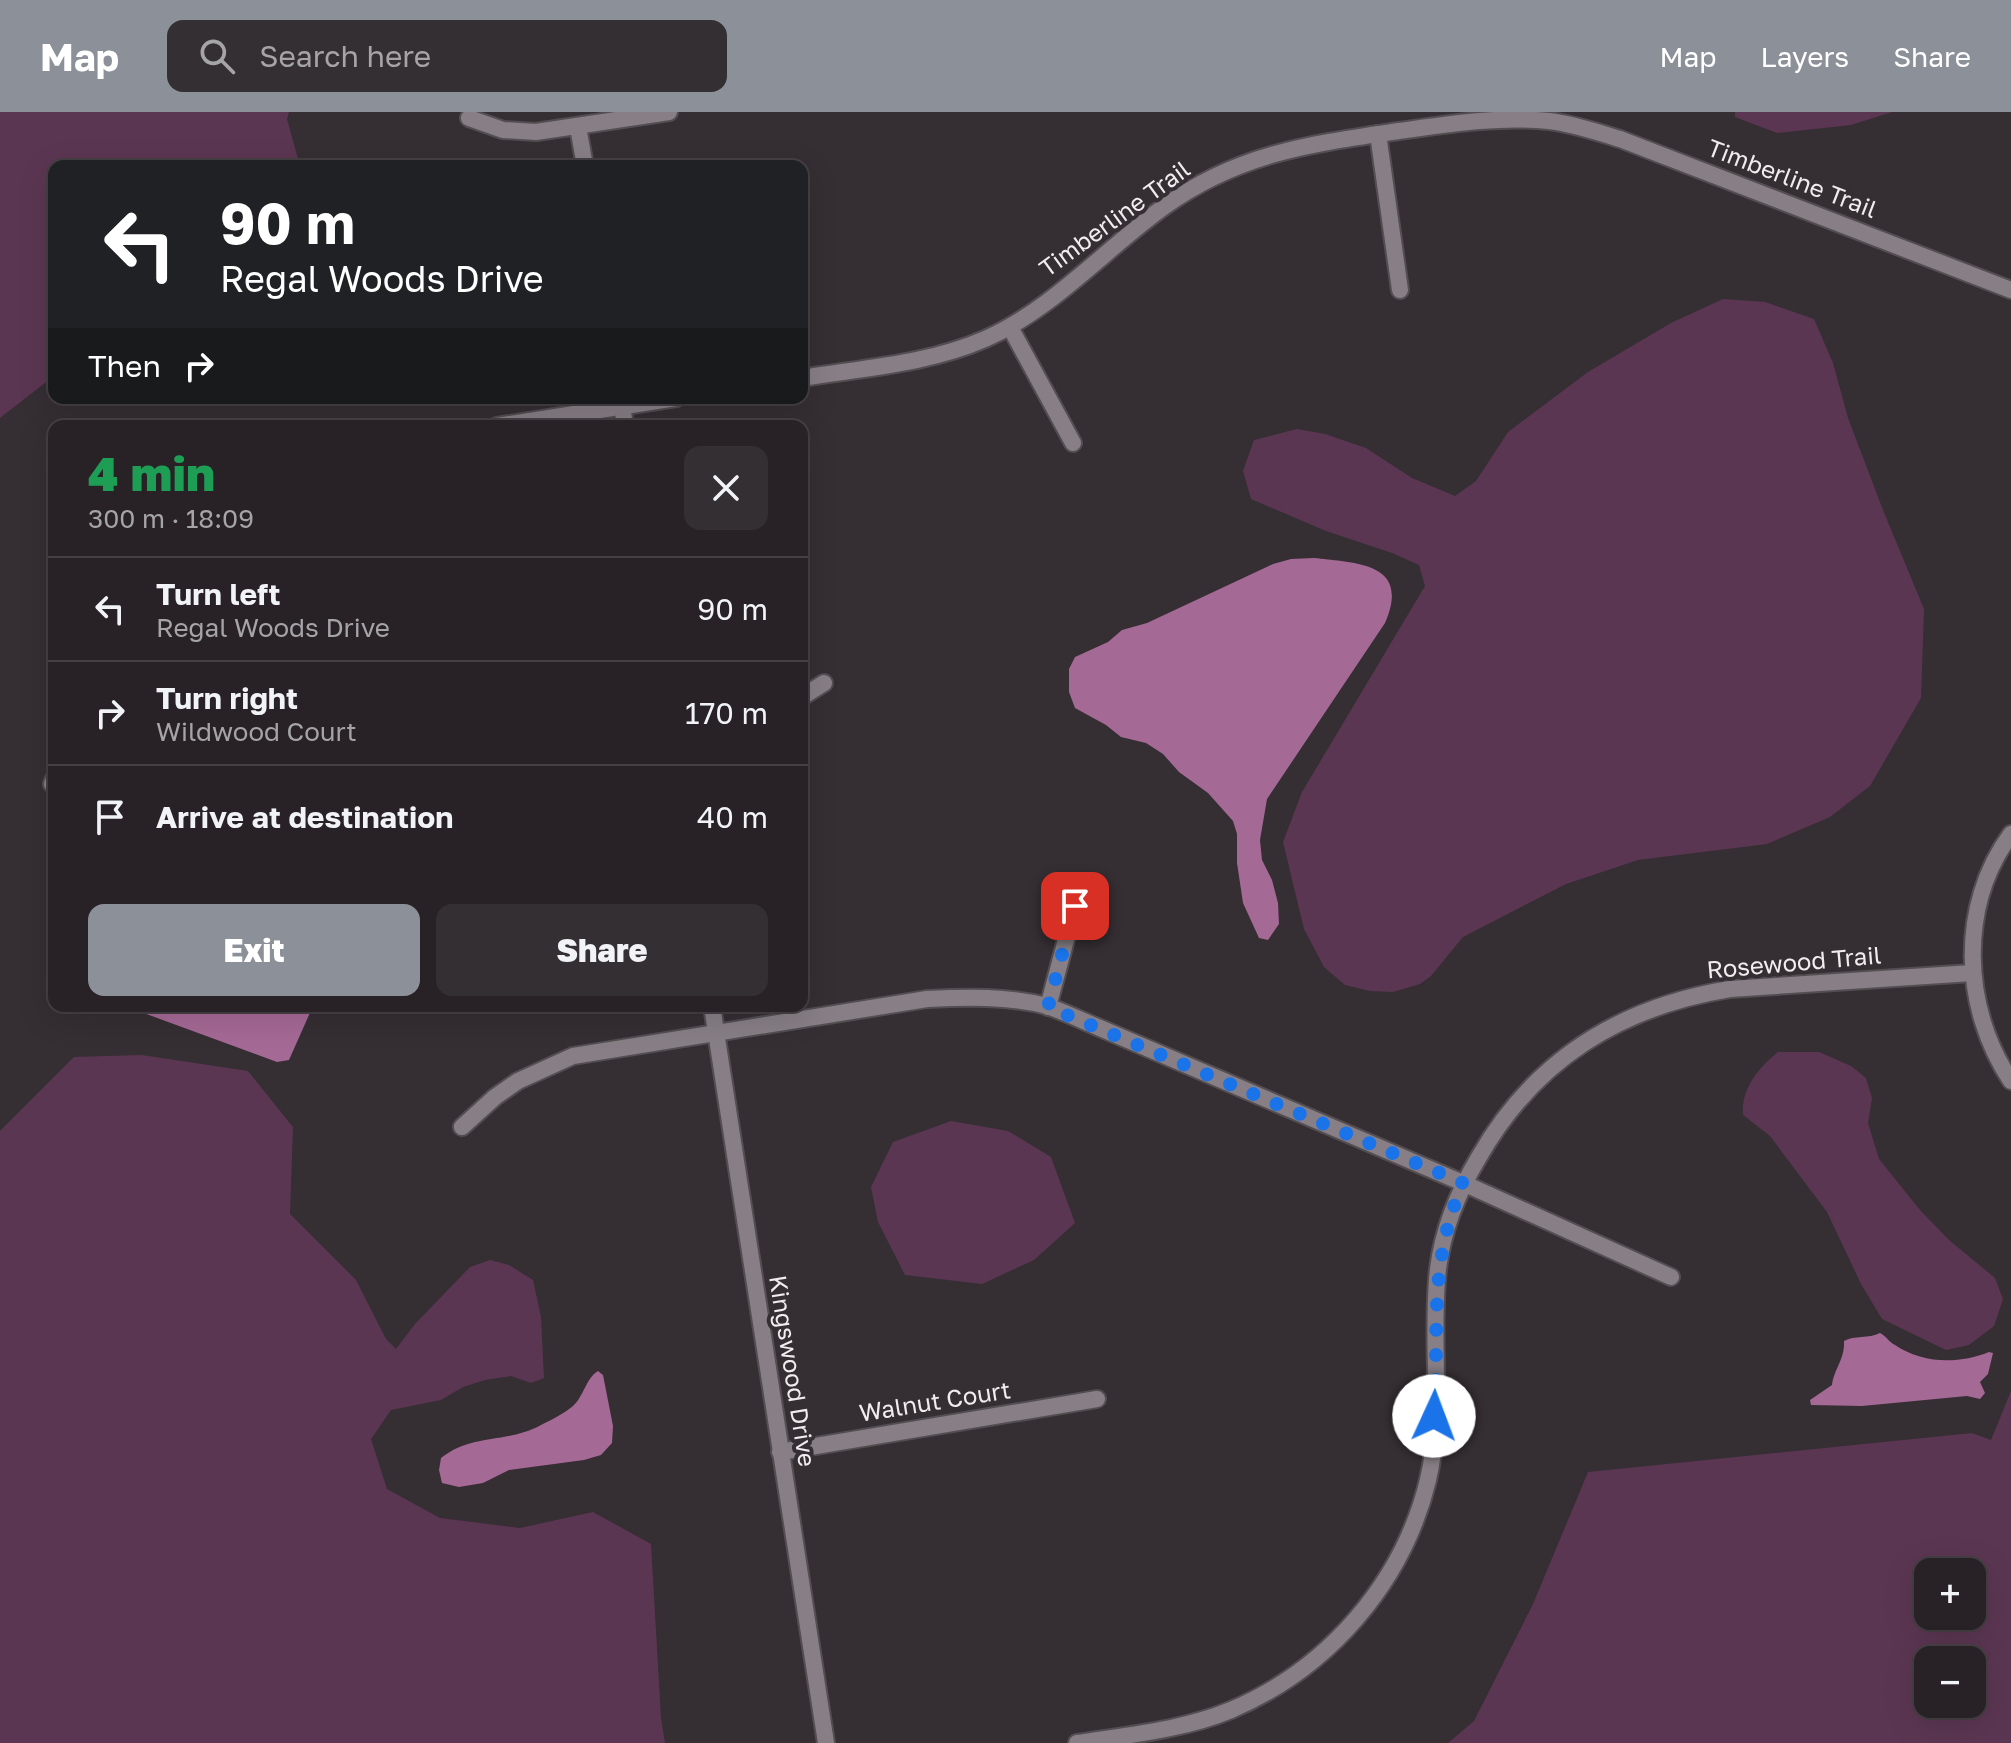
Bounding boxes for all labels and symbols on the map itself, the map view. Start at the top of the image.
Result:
street label: Timberline Trail [1704,132,1881,223]
street label: Timberline Trail [1033,153,1195,282]
pin [1041,872,1109,940]
street label: Rosewood Trail [1705,939,1882,984]
street label: Kingswood Drive [764,1273,823,1469]
street label: Walnut Court [857,1374,1013,1427]
position arrow [1392,1374,1476,1458]

